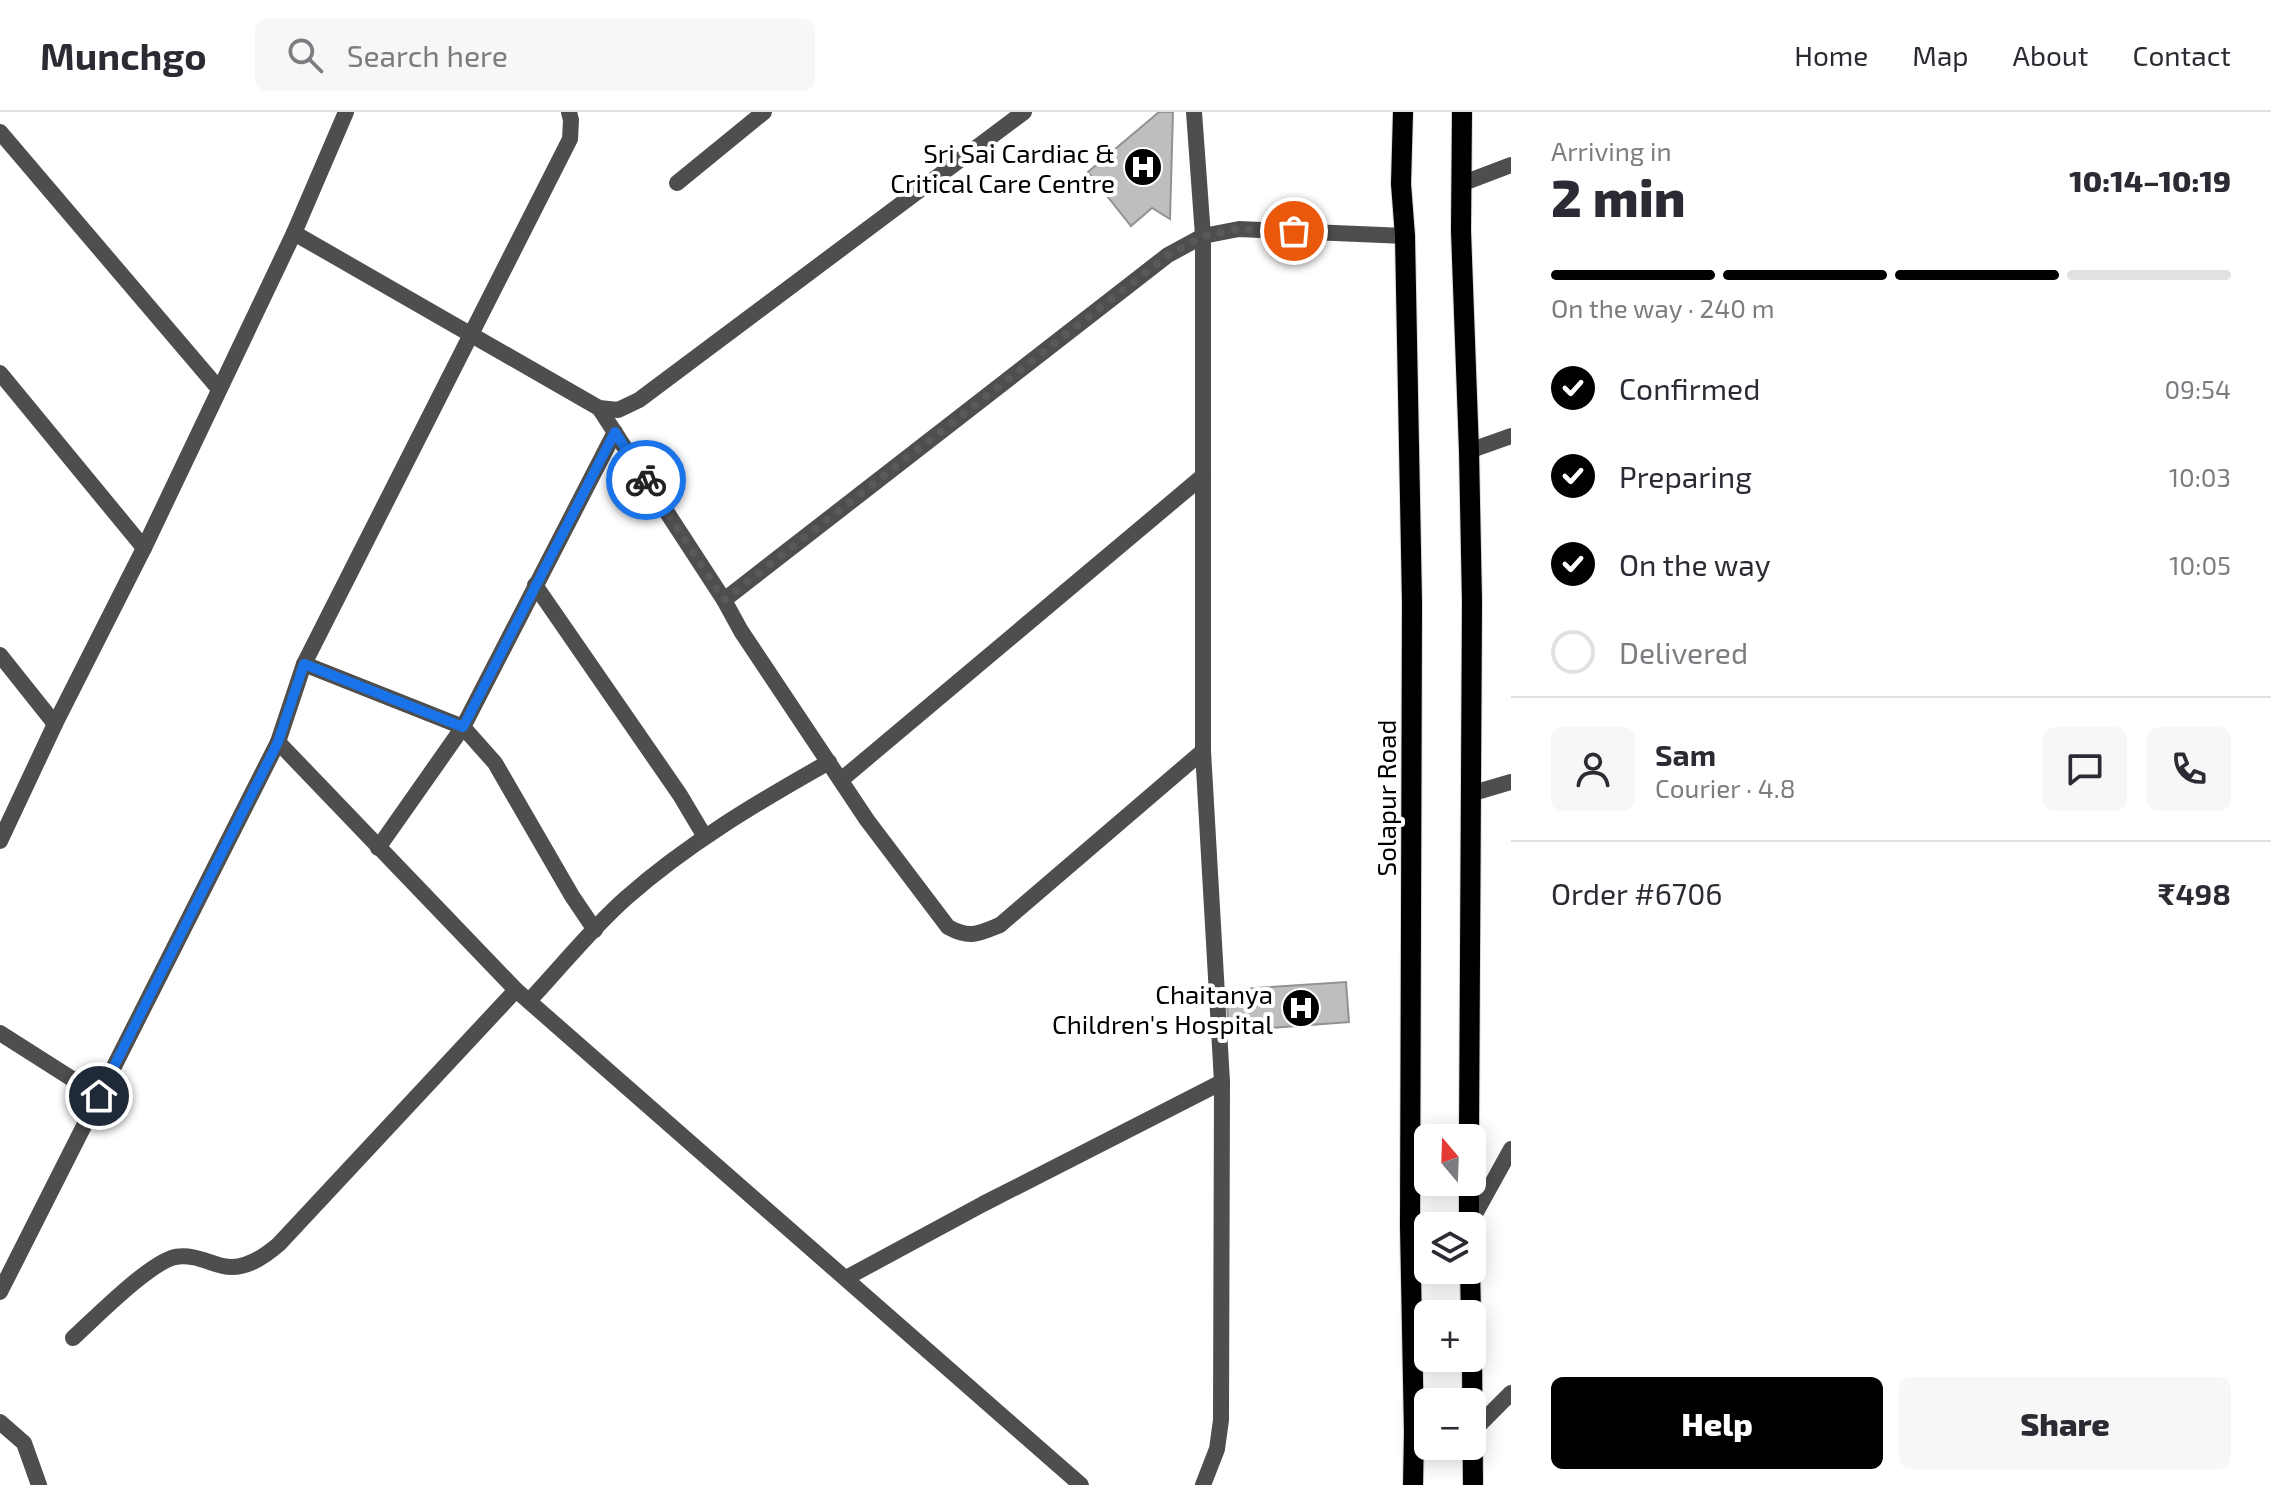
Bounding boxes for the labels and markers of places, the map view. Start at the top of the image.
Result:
place label: Sri Sai Cardiac & Critical Care Centre [890,137,1115,198]
hospital icon: Sri Sai Cardiac & Critical Care Centre [1122,146,1164,188]
pin [1260,197,1328,265]
place label: Chaitanya Children's Hospital [1052,978,1273,1039]
hospital icon: Chaitanya Children's Hospital [1280,987,1322,1029]
pin [65,1062,133,1130]

